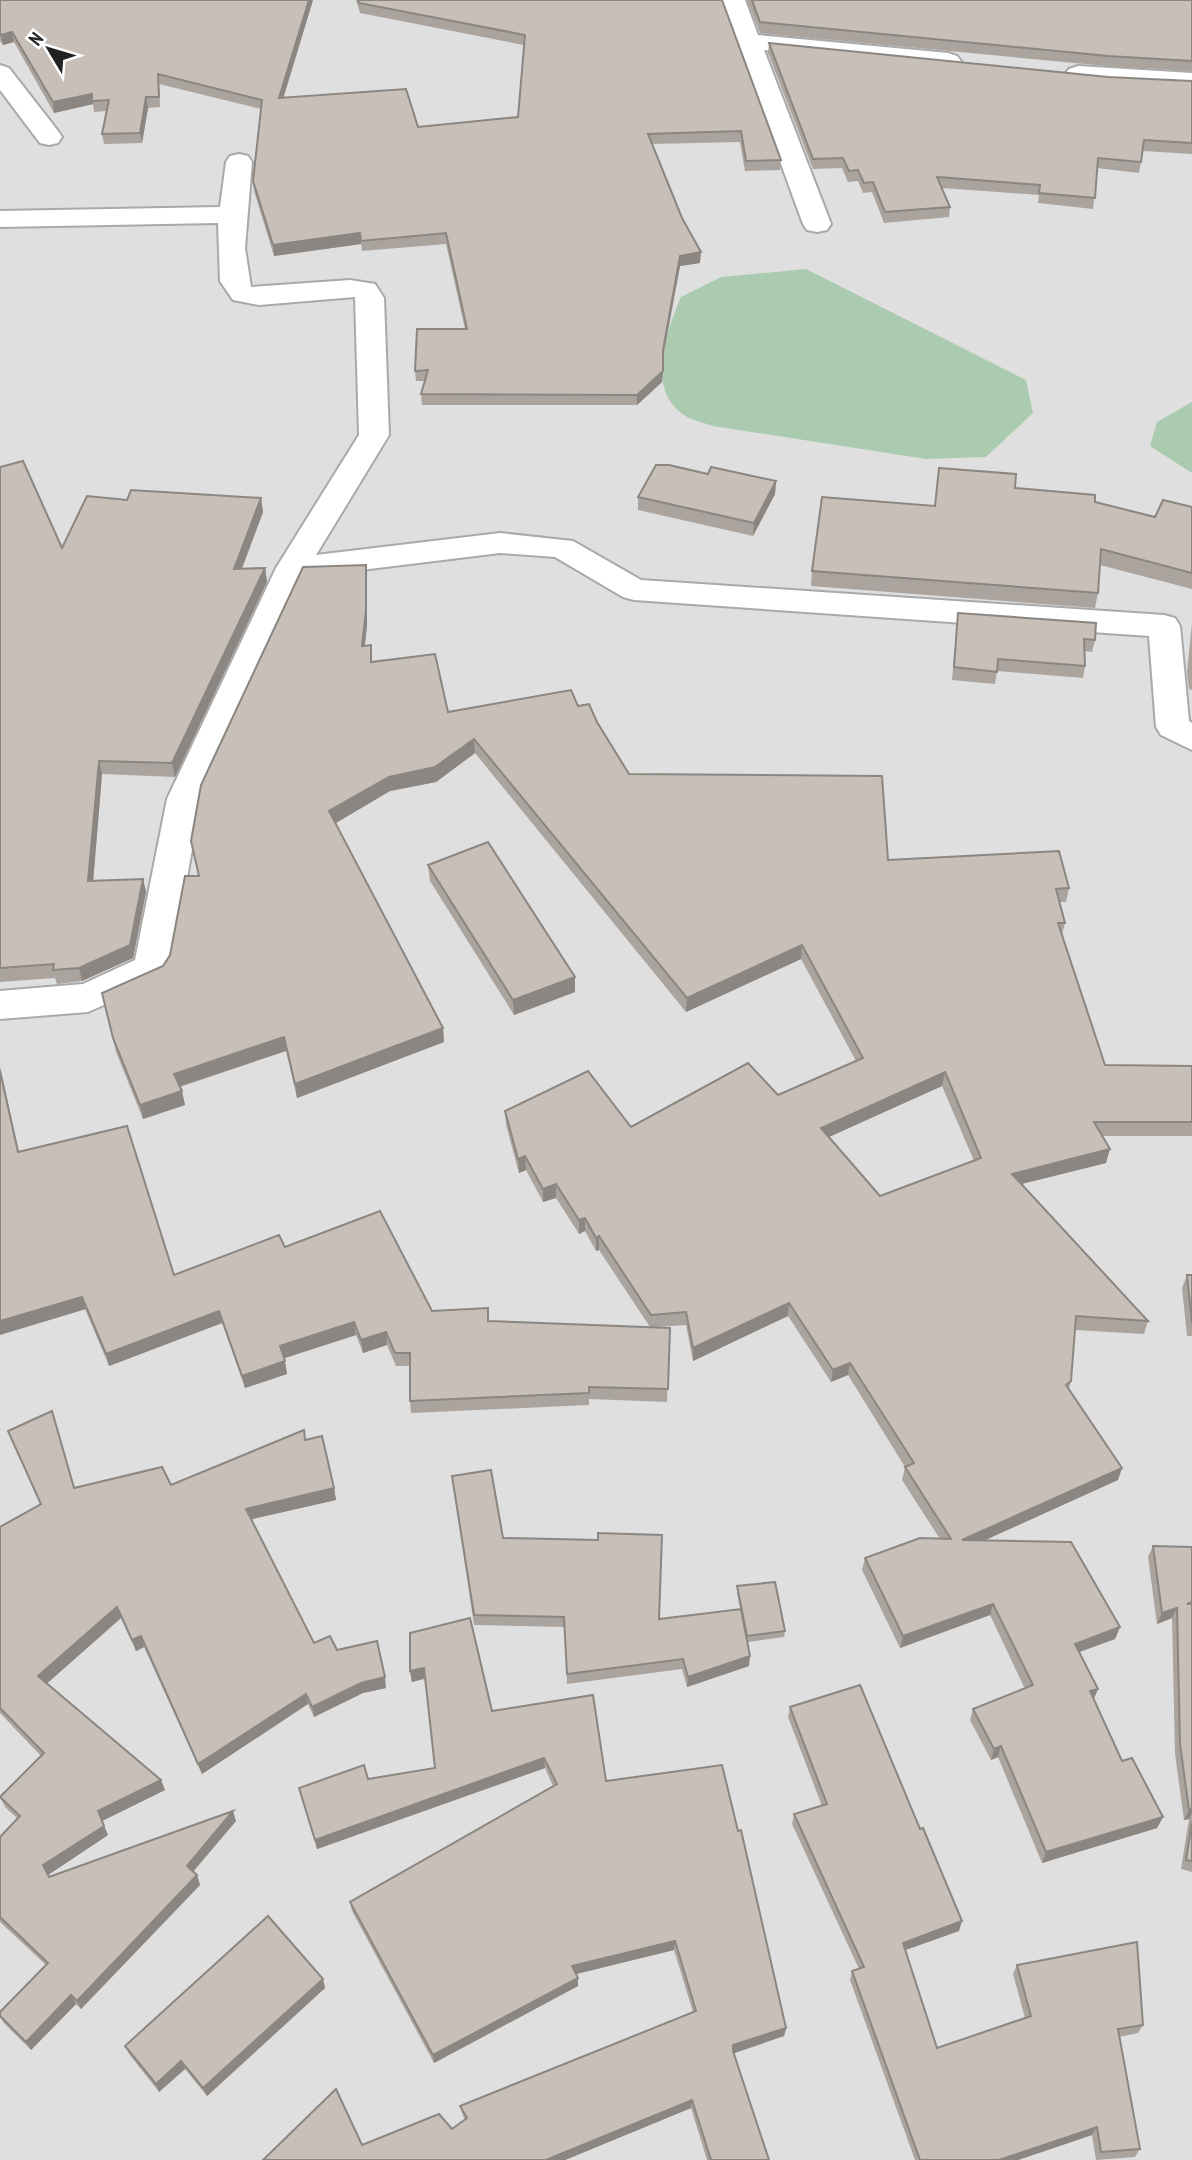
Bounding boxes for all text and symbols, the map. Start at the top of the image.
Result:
north arrow [14,14,84,84]
text: N [23,27,48,50]

